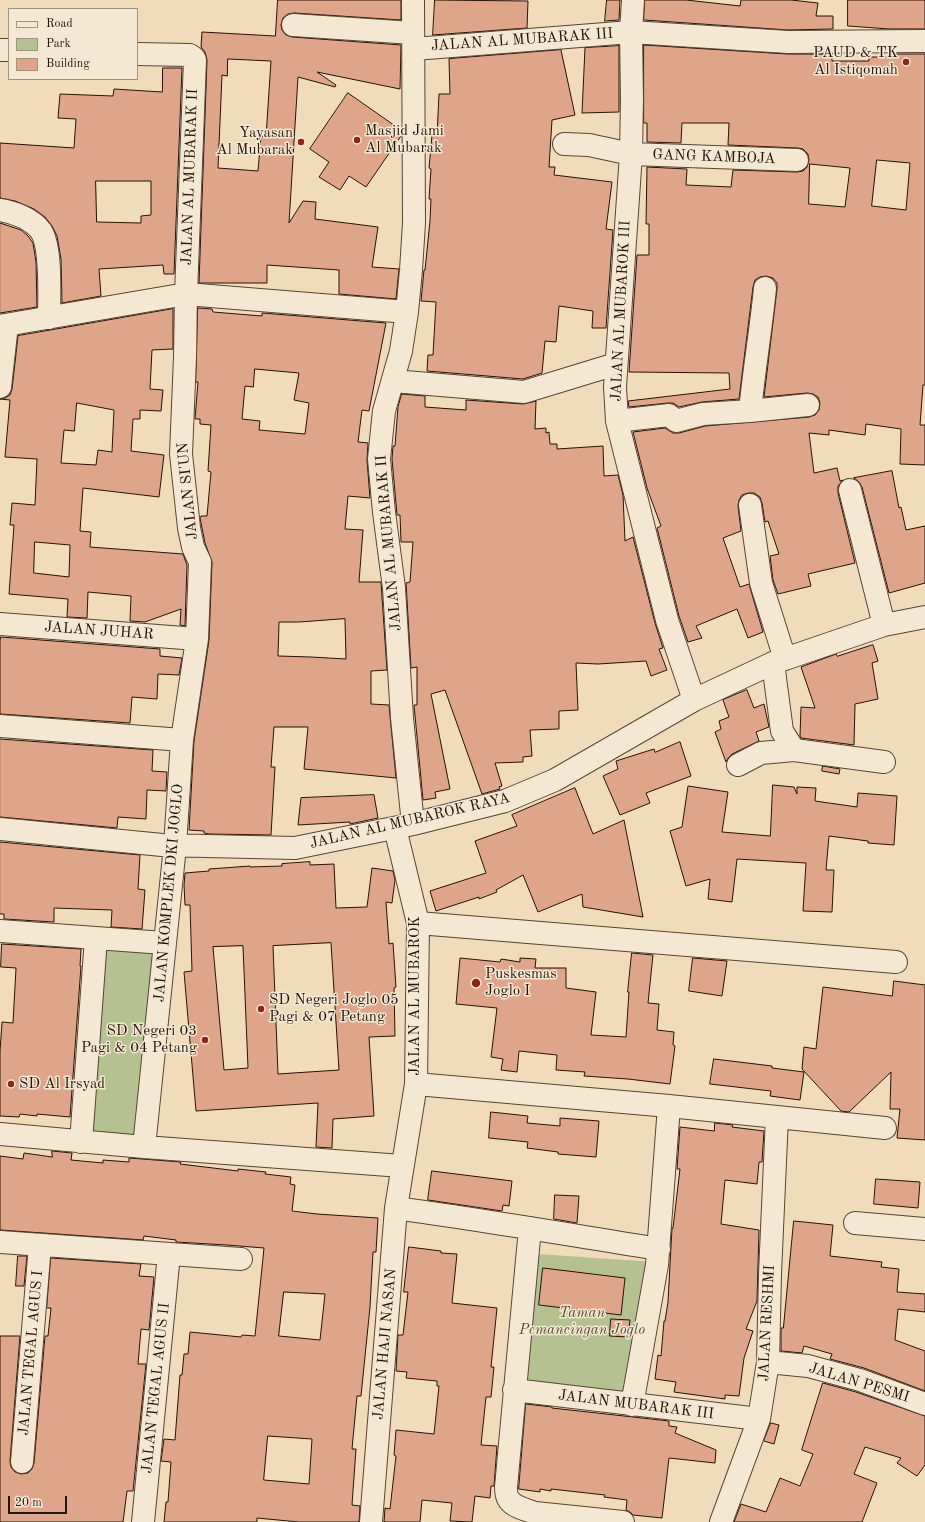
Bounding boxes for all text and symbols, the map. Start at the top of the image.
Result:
legend [8,8,138,80]
text: Road [46,18,73,30]
street label: JALAN AL MUBARAK III [430,25,614,55]
text: Park [46,38,71,50]
place label: PAUD & TK Al Istiqomah [813,44,898,79]
marker: PAUD & TK Al Istiqomah [901,57,911,67]
text: Building [46,58,90,70]
street label: JALAN AL MUBARAK II [178,88,202,266]
place label: Masjid Jami Al Mubarak [365,122,444,157]
place label: Yayasan Al Mubarak [216,124,293,159]
marker: Masjid Jami Al Mubarak [352,135,362,145]
marker: Yayasan Al Mubarak [296,137,306,147]
street label: GANG KAMBOJA [652,146,776,168]
street label: JALAN AL MUBAROK III [607,220,635,402]
street label: JALAN SI'UN [174,441,202,541]
street label: JALAN AL MUBARAK II [372,454,406,632]
street label: JALAN JUHAR [44,618,154,644]
street label: JALAN KOMPLEK DKI JOGLO [150,783,188,1003]
street label: JALAN AL MUBAROK RAYA [308,789,512,853]
street label: JALAN AL MUBAROK [406,916,424,1076]
place label: Puskesmas Joglo I [485,965,557,1000]
marker: Puskesmas Joglo I [470,977,482,989]
place label: SD Negeri Joglo 05 Pagi & 07 Petang [269,991,399,1026]
marker: SD Negeri Joglo 05 Pagi & 07 Petang [256,1004,266,1014]
place label: SD Negeri 03 Pagi & 04 Petang [81,1022,197,1057]
marker: SD Negeri 03 Pagi & 04 Petang [200,1035,210,1045]
place label: SD Al Irsyad [19,1075,105,1093]
marker: SD Al Irsyad [6,1079,16,1089]
street label: JALAN RESHMI [755,1264,779,1382]
street label: JALAN HAJI NASAN [369,1268,401,1420]
street label: JALAN TEGAL AGUS I [15,1270,47,1436]
street label: JALAN TEGAL AGUS II [138,1302,174,1474]
park label: Taman Pemancingan Joglo [519,1304,645,1339]
street label: JALAN PESMI [807,1359,911,1407]
street label: JALAN MUBARAK III [557,1387,715,1423]
scale bar [10,1488,69,1514]
text: 20 m [15,1497,42,1509]

